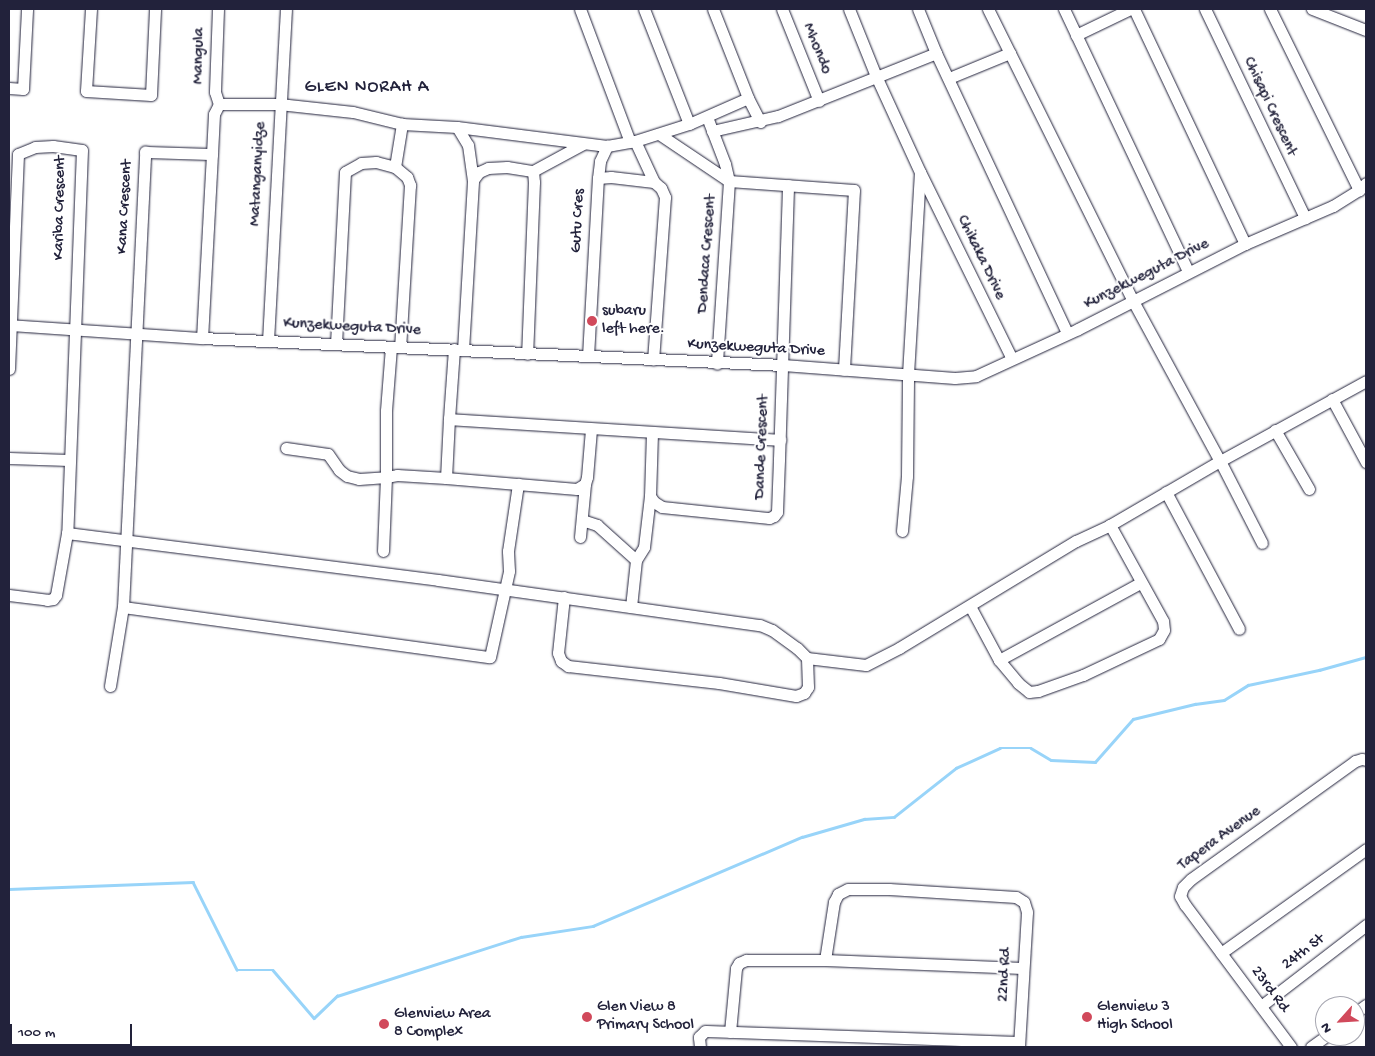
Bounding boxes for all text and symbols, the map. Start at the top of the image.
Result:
street label: Mhondo [797,21,835,77]
street label: Mangula [190,28,210,84]
street label: Chisapi Crescent [1238,54,1300,160]
district label: GLEN NORAH A [303,77,431,99]
street label: Matanganyidze [247,121,271,227]
street label: Kariba Crescent [50,156,72,260]
street label: Kana Crescent [114,159,138,255]
street label: Gutu Cres [568,189,590,253]
street label: Dendaca Crescent [694,194,722,314]
street label: Chikaka Drive [951,213,1009,303]
street label: Kunzekweguta Drive [1081,235,1213,315]
place label: subaru left here. [602,302,665,340]
street label: Kunzekweguta Drive [283,315,421,341]
marker: subaru left here. [586,315,598,327]
street label: Kunzekweguta Drive [687,336,825,362]
street label: Dande Crescent [752,394,774,500]
street label: Tapera Avenue [1175,803,1265,875]
street label: 24th St [1279,931,1329,975]
street label: 22nd Rd [995,947,1017,1003]
street label: 23rd Rd [1245,963,1293,1017]
north arrow [1315,996,1365,1046]
place label: Glen View 8 Primary School [597,998,694,1036]
place label: Glenview 3 High School [1097,998,1173,1036]
place label: Glenview Area 8 Complex [394,1005,491,1043]
marker: Glen View 8 Primary School [581,1011,593,1023]
marker: Glenview 3 High School [1081,1011,1093,1023]
scale bar [12,1014,135,1046]
marker: Glenview Area 8 Complex [378,1018,390,1030]
text: N [1317,1020,1337,1035]
text: 100 m [18,1024,55,1042]

